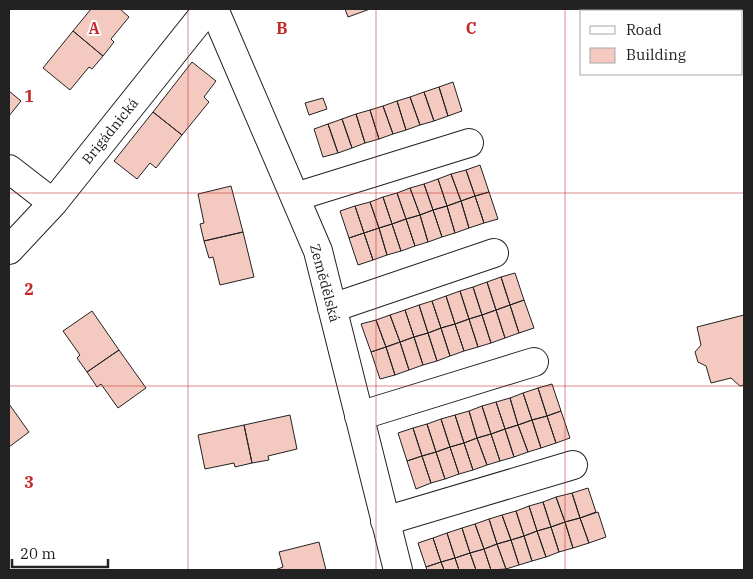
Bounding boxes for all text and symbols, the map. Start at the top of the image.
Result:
legend [580,10,743,75]
text: A [88,18,100,38]
text: B [276,18,288,38]
text: C [466,18,476,38]
text: Road [626,20,662,39]
text: Building [626,45,686,64]
text: 1 [24,86,34,106]
street label: Brigádnická [78,94,142,168]
street label: Zemědělská [306,242,344,324]
text: 2 [24,279,34,299]
text: 3 [24,472,34,492]
scale bar [12,536,109,568]
text: 20 m [20,544,56,563]

